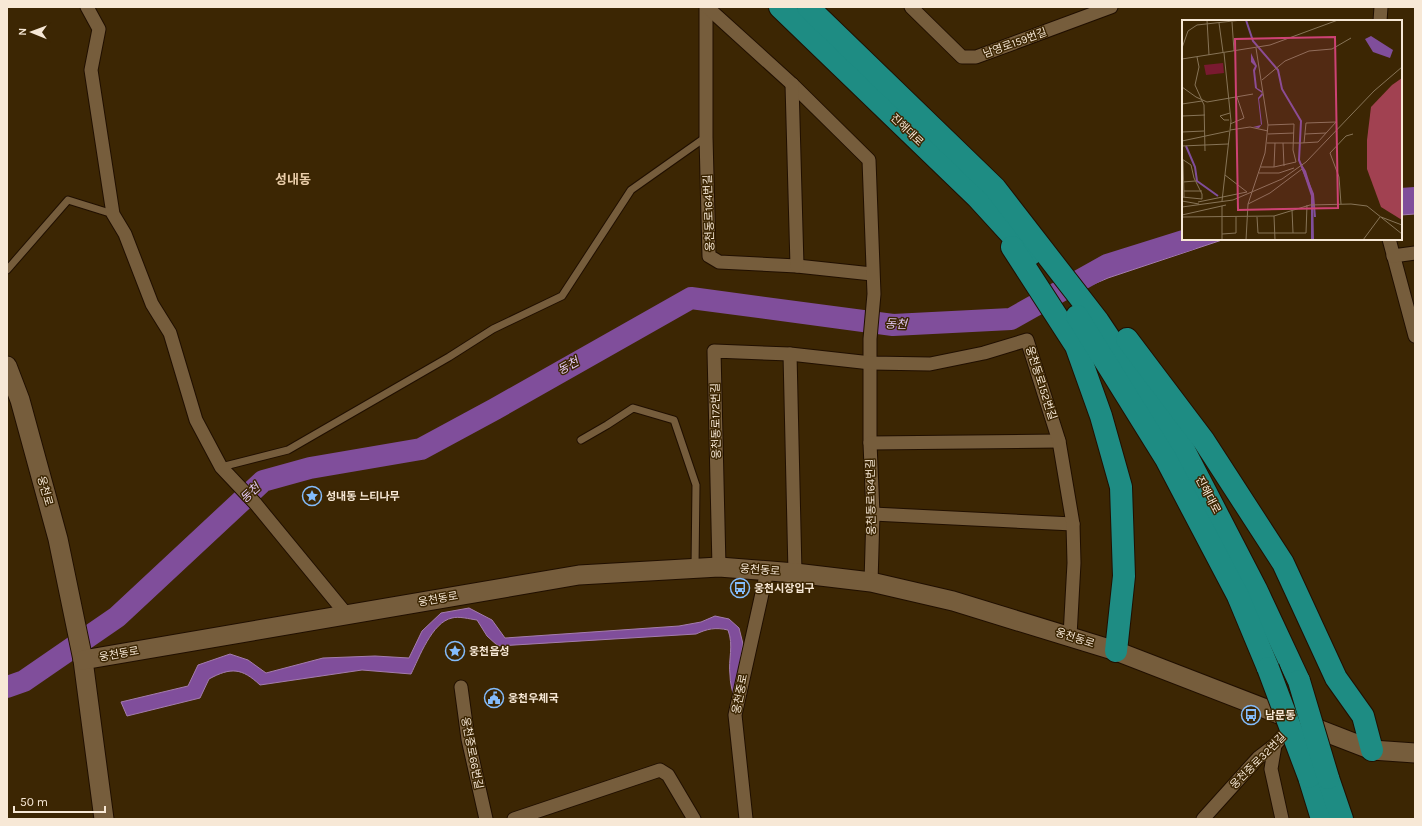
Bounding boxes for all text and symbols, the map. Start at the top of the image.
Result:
north arrow [12,12,52,52]
inset map [1182,20,1402,240]
street label: 남영로159번길 [981,25,1049,61]
text: N [16,28,29,36]
street label: 진해대로 [888,111,926,149]
district label: 성내동 [275,172,311,187]
street label: 웅천동로164번길 [701,174,717,252]
water label: 동천 [885,317,909,331]
street label: 웅천동로152번길 [1023,344,1059,422]
water label: 동천 [555,354,583,377]
street label: 웅천동로172번길 [709,383,723,459]
street label: 웅천동로164번길 [864,458,878,536]
street label: 진해대로 [1193,474,1223,516]
street label: 웅천로 [35,475,55,507]
water label: 동천 [237,479,264,506]
place icon: 성내동 느티나무 [301,485,323,507]
place label: 성내동 느티나무 [326,490,400,503]
street label: 웅천동로 [739,562,781,578]
bus stop icon: 웅천시장입구 [729,577,751,599]
place label: 웅천시장입구 [754,582,815,595]
street label: 웅천동로 [417,589,459,609]
street label: 웅천동로 [1054,626,1096,650]
place icon: 웅천읍성 [444,640,466,662]
street label: 웅천동로 [98,644,140,664]
place label: 웅천읍성 [469,645,509,658]
street label: 웅천중로 [730,673,750,715]
public building icon: 웅천우체국 [483,687,505,709]
place label: 웅천우체국 [508,692,559,705]
bus stop icon: 남문동 [1240,704,1262,726]
place label: 남문동 [1265,709,1295,722]
street label: 웅천중로66번길 [459,716,485,790]
street label: 웅천중로32번길 [1227,730,1289,792]
scale bar [14,788,105,814]
text: 50 m [20,795,48,809]

